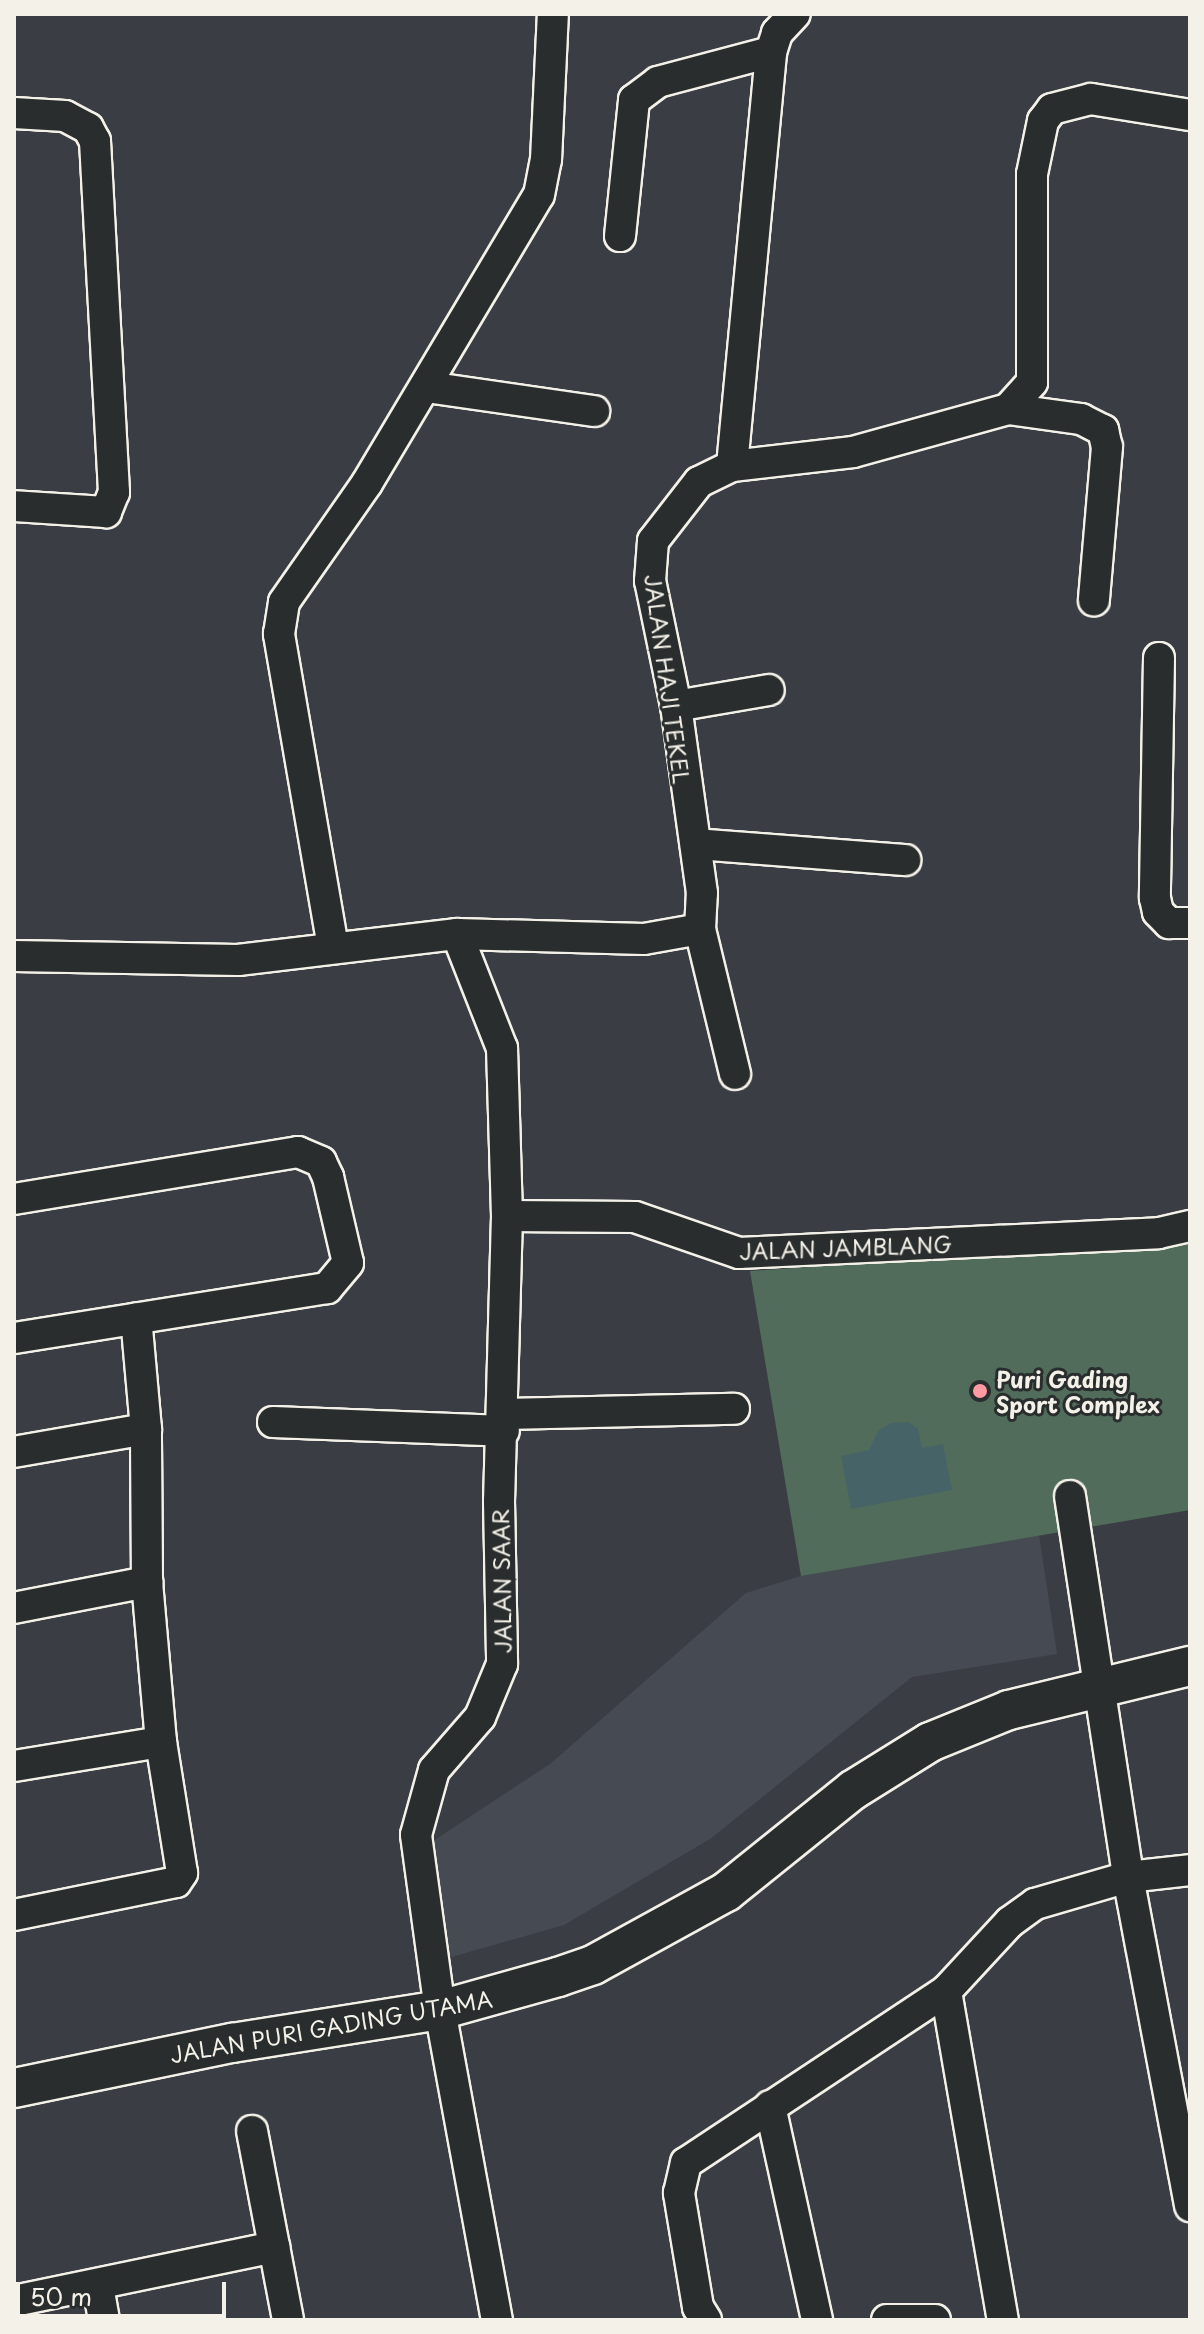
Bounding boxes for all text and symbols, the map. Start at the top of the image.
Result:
street label: JALAN HAJI TEKEL [640,572,696,786]
street label: JALAN JAMBLANG [740,1230,952,1264]
place label: Puri Gading Sport Complex [996,1365,1160,1416]
marker: Puri Gading Sport Complex [971,1382,989,1400]
street label: JALAN SAAR [487,1508,515,1654]
street label: JALAN PURI GADING UTAMA [166,1984,496,2068]
scale bar [20,2266,230,2316]
text: 50 m [30,2278,92,2314]

